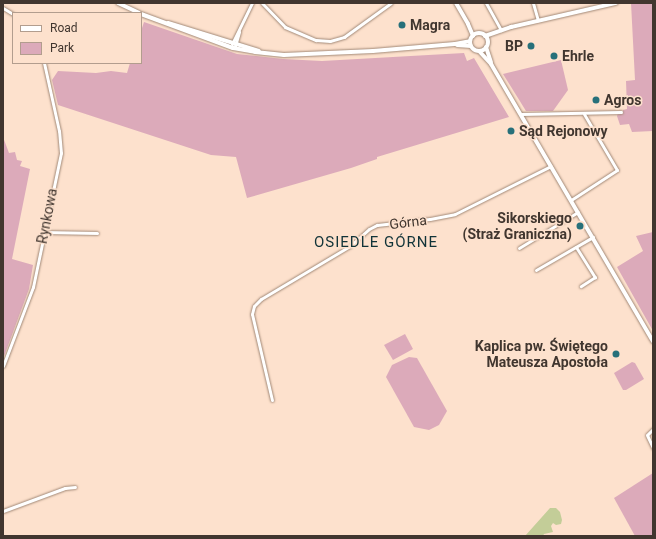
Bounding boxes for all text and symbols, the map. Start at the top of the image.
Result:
legend [12,12,142,64]
place label: Magra [410,17,450,33]
marker: Magra [397,20,407,30]
text: Road [50,21,78,35]
place label: BP [505,38,523,54]
text: Park [50,41,74,55]
marker: BP [526,41,536,51]
place label: Ehrle [562,48,594,64]
marker: Ehrle [549,51,559,61]
place label: Agros [604,92,641,108]
marker: Agros [591,95,601,105]
place label: Sąd Rejonowy [519,123,608,139]
marker: Sąd Rejonowy [506,126,516,136]
street label: Rynkowa [33,187,61,245]
place label: Sikorskiego (Straż Graniczna) [463,210,572,242]
street label: Górna [388,211,428,233]
marker: Sikorskiego (Straż Graniczna) [575,221,585,231]
district label: OSIEDLE GÓRNE [314,234,438,252]
place label: Kaplica pw. Świętego Mateusza Apostoła [475,338,608,370]
marker: Kaplica pw. Świętego Mateusza Apostoła [611,349,621,359]

